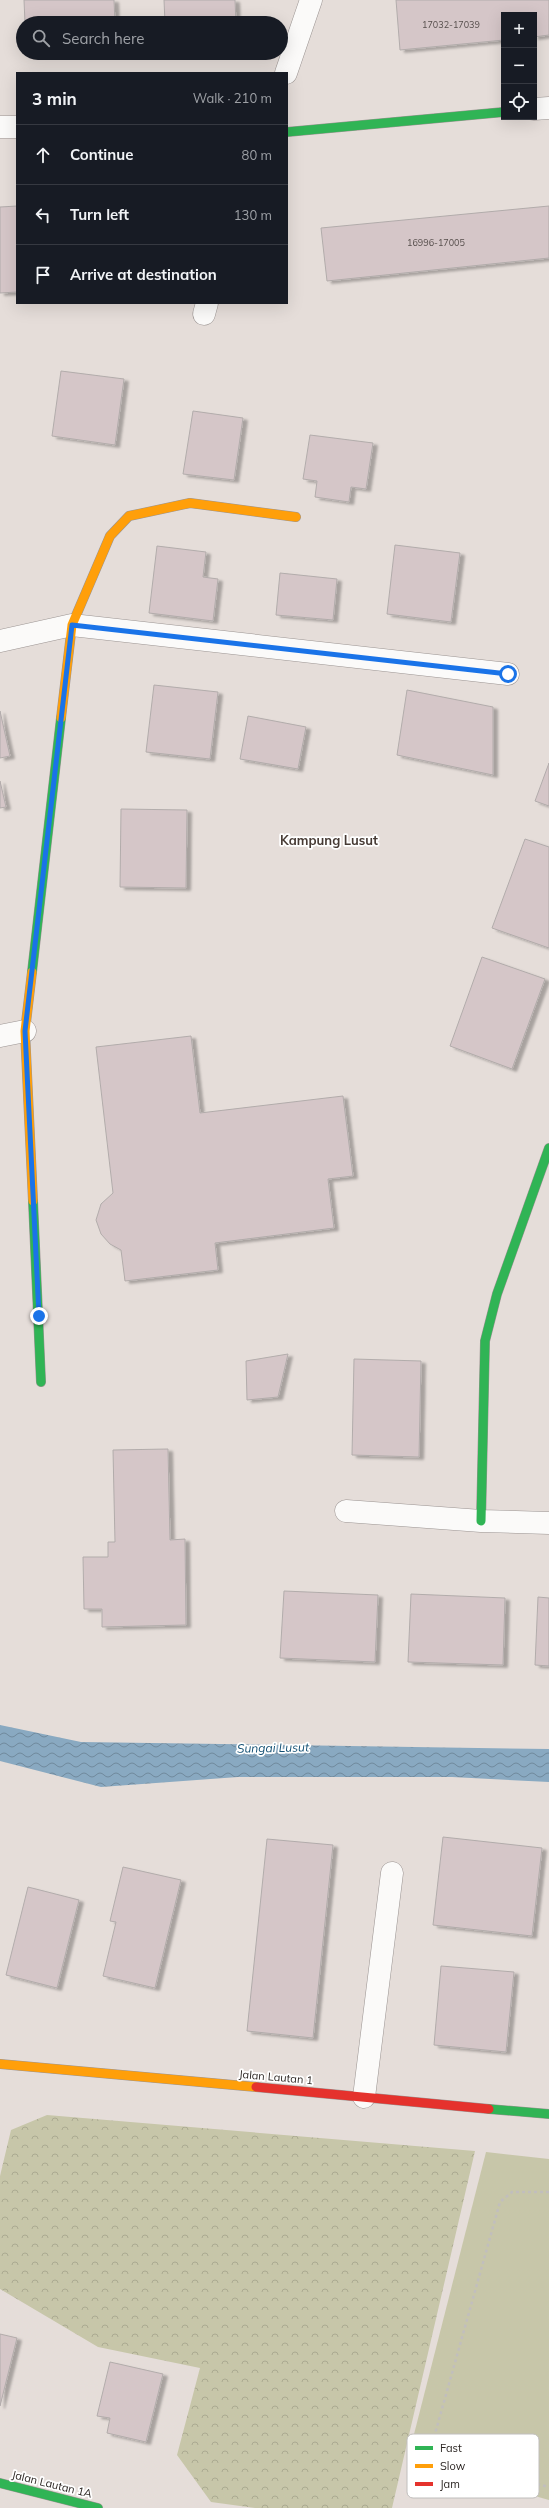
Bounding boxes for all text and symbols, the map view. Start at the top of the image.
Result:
map controls [501,12,537,120]
button: + [501,12,537,48]
search box [16,16,288,60]
house number: 17032-17039 [422,19,480,30]
icon: search [30,27,52,49]
text: Search here [62,29,144,48]
button: − [501,48,537,84]
button: locate [501,84,537,120]
text: 3 min [32,88,77,109]
text: Walk · 210 m [193,90,272,106]
icon: ahead [32,144,54,166]
text: Continue [70,145,133,164]
text: 80 m [242,147,272,163]
icon: left [32,204,54,226]
text: Turn left [70,205,129,224]
text: 130 m [234,207,272,223]
house number: 16996-17005 [407,237,466,248]
icon: arrive [32,264,54,286]
text: Arrive at destination [70,265,217,284]
route start [499,665,517,683]
district label: Kampung Lusut [280,832,378,848]
route end [30,1307,48,1325]
water label: Sungai Lusut [237,1739,310,1756]
street label: Jalan Lautan 1 [238,2067,314,2087]
legend [407,2434,539,2498]
text: Fast [440,2441,462,2455]
text: Slow [440,2459,466,2473]
street label: Jalan Lautan 1A [10,2467,94,2501]
text: Jam [440,2477,460,2491]

